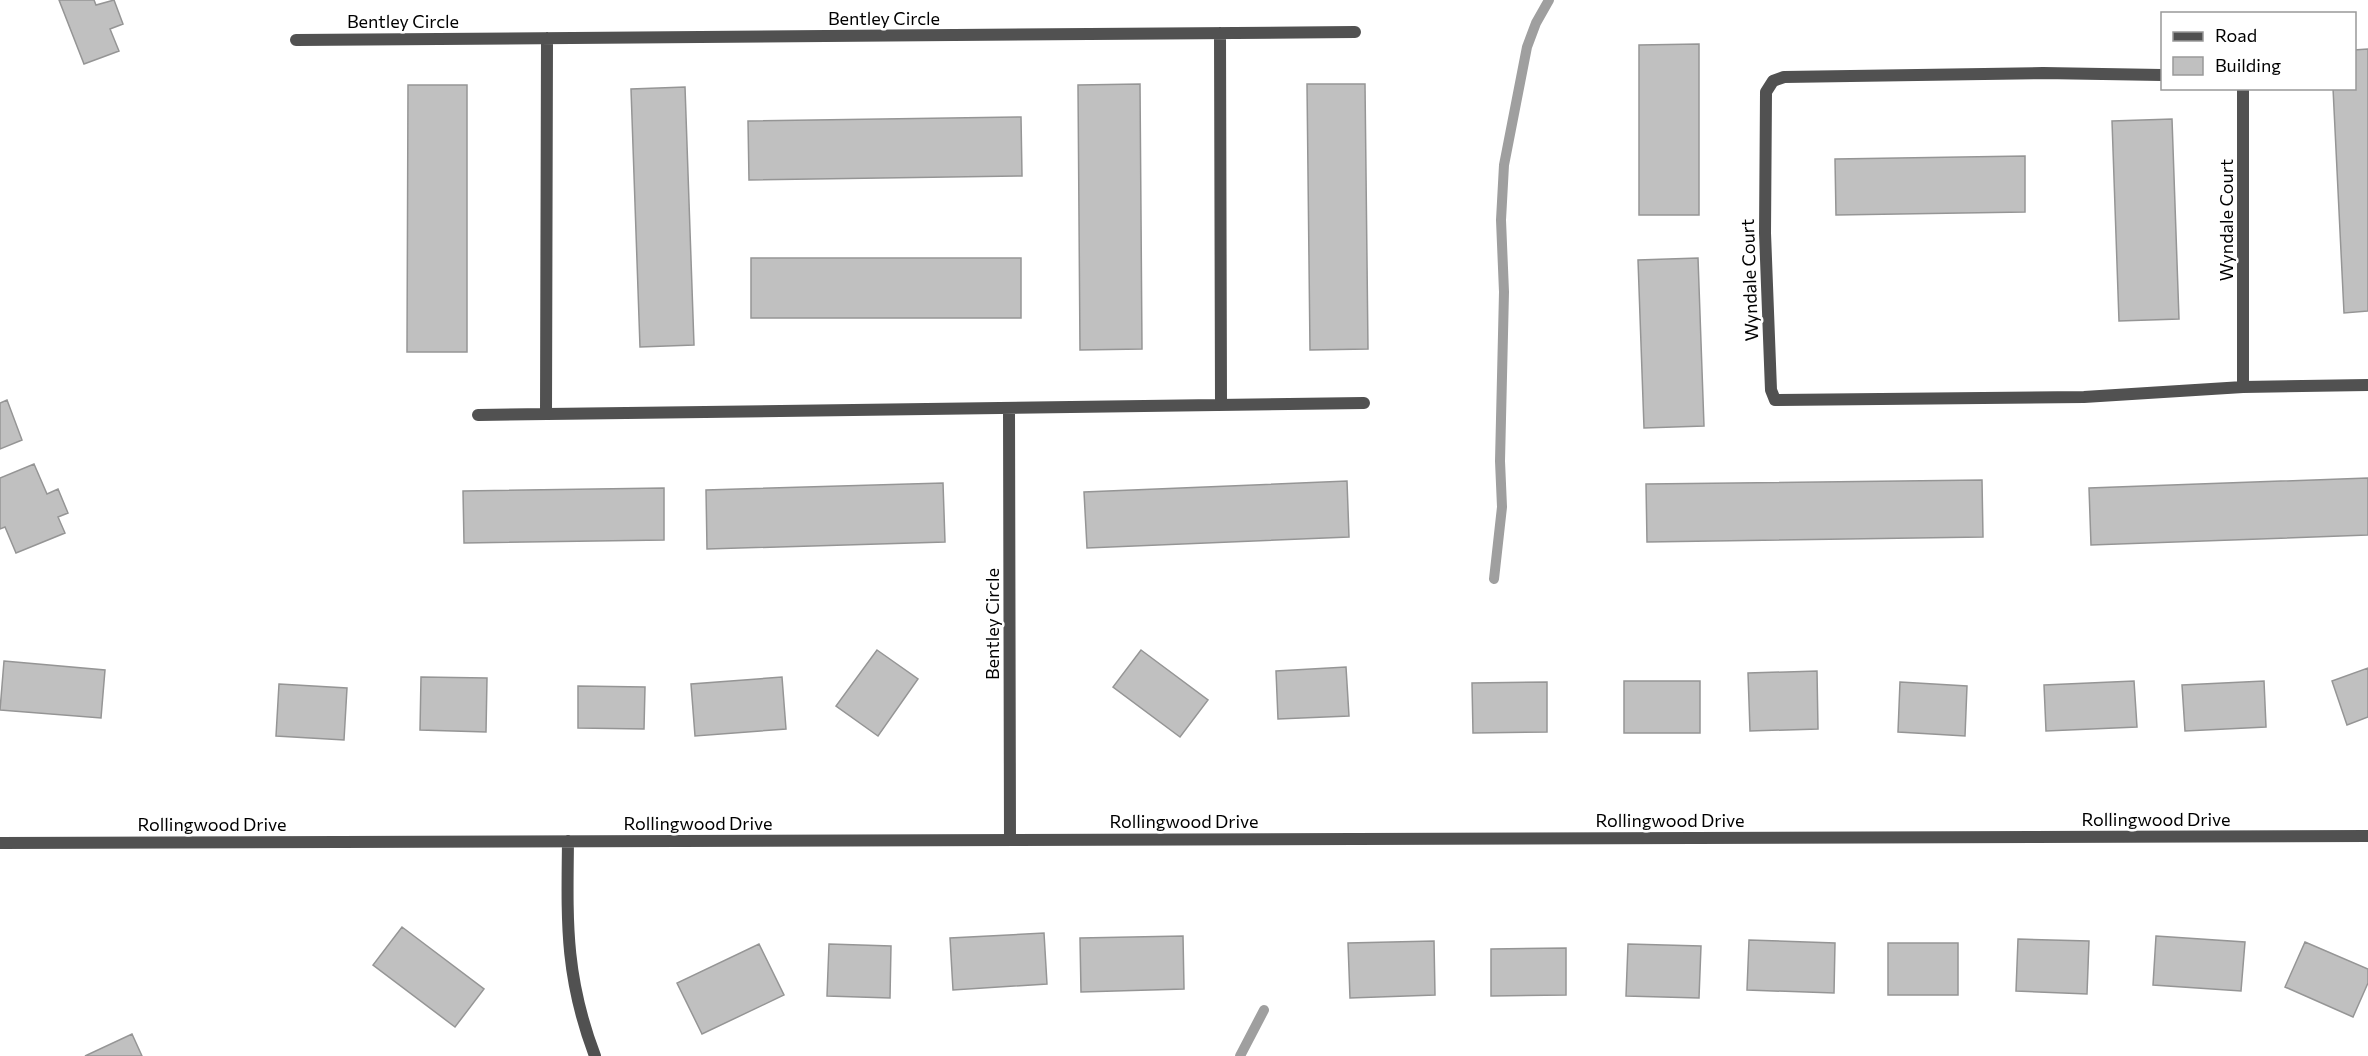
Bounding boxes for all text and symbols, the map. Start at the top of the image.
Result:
street label: Bentley Circle [828,7,940,29]
street label: Bentley Circle [347,10,459,32]
legend [2161,12,2356,90]
text: Road [2215,24,2257,46]
text: Building [2215,54,2281,76]
street label: Wyndale Court [2215,159,2237,281]
street label: Wyndale Court [1736,218,1762,342]
street label: Bentley Circle [981,568,1003,680]
street label: Rollingwood Drive [2082,808,2231,830]
street label: Rollingwood Drive [1596,809,1745,831]
street label: Rollingwood Drive [1110,810,1259,832]
street label: Rollingwood Drive [624,812,773,834]
street label: Rollingwood Drive [138,813,287,835]

